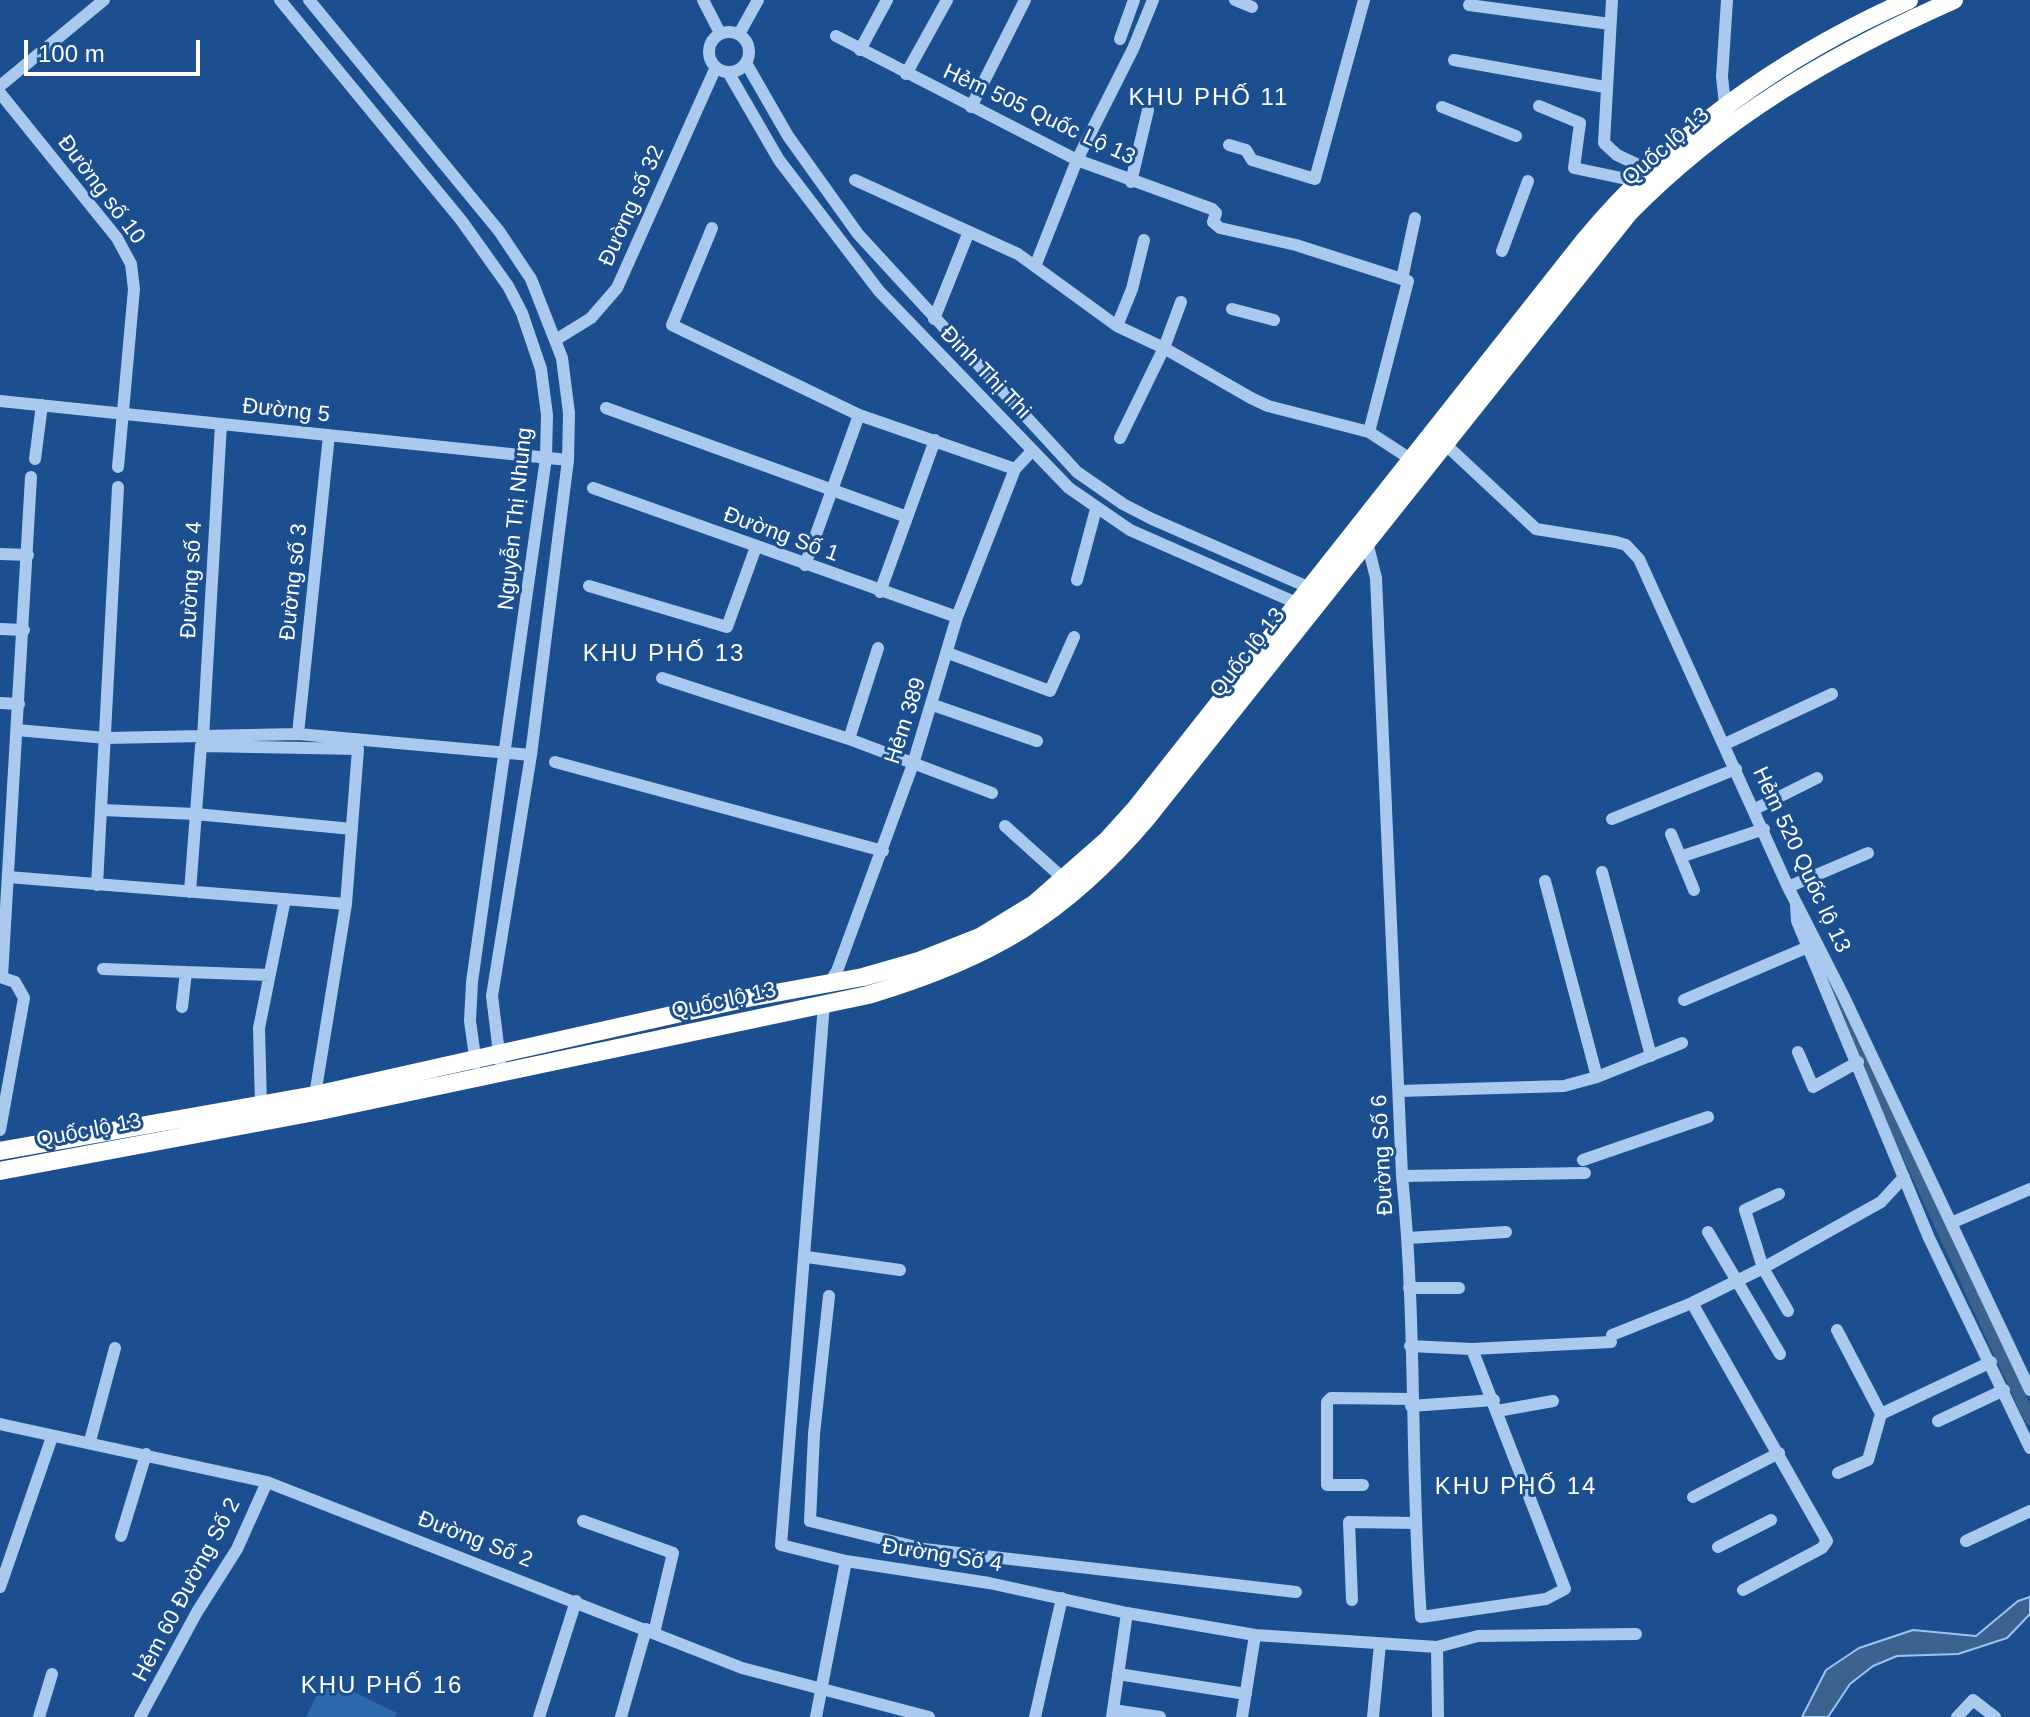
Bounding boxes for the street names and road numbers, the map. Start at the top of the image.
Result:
street label: Hẻm 505 Quốc Lộ 13 [939,59,1139,171]
street label: Quốc lộ 13 [1617,102,1715,192]
street label: Đường số 10 [52,130,150,250]
street label: Đường số 32 [594,142,670,270]
street label: Đinh Thị Thi [934,321,1036,425]
street label: Đường 5 [241,393,331,429]
street label: Nguyễn Thị Nhung [493,426,539,612]
street label: Đường Số 1 [720,502,842,568]
street label: Đường số 4 [176,521,208,639]
street label: Đường số 3 [275,522,313,642]
street label: Quốc lộ 13 [1205,603,1291,703]
street label: Hẻm 389 [880,674,932,768]
street label: Hẻm 520 Quốc lộ 13 [1746,763,1856,957]
street label: Quốc lộ 13 [669,977,779,1025]
street label: Đường Số 6 [1367,1094,1399,1216]
street label: Quốc lộ 13 [34,1108,144,1154]
street label: Hẻm 60 Đường Số 2 [127,1494,247,1686]
street label: Đường Số 2 [414,1506,536,1574]
street label: Đường Số 4 [880,1534,1004,1578]

